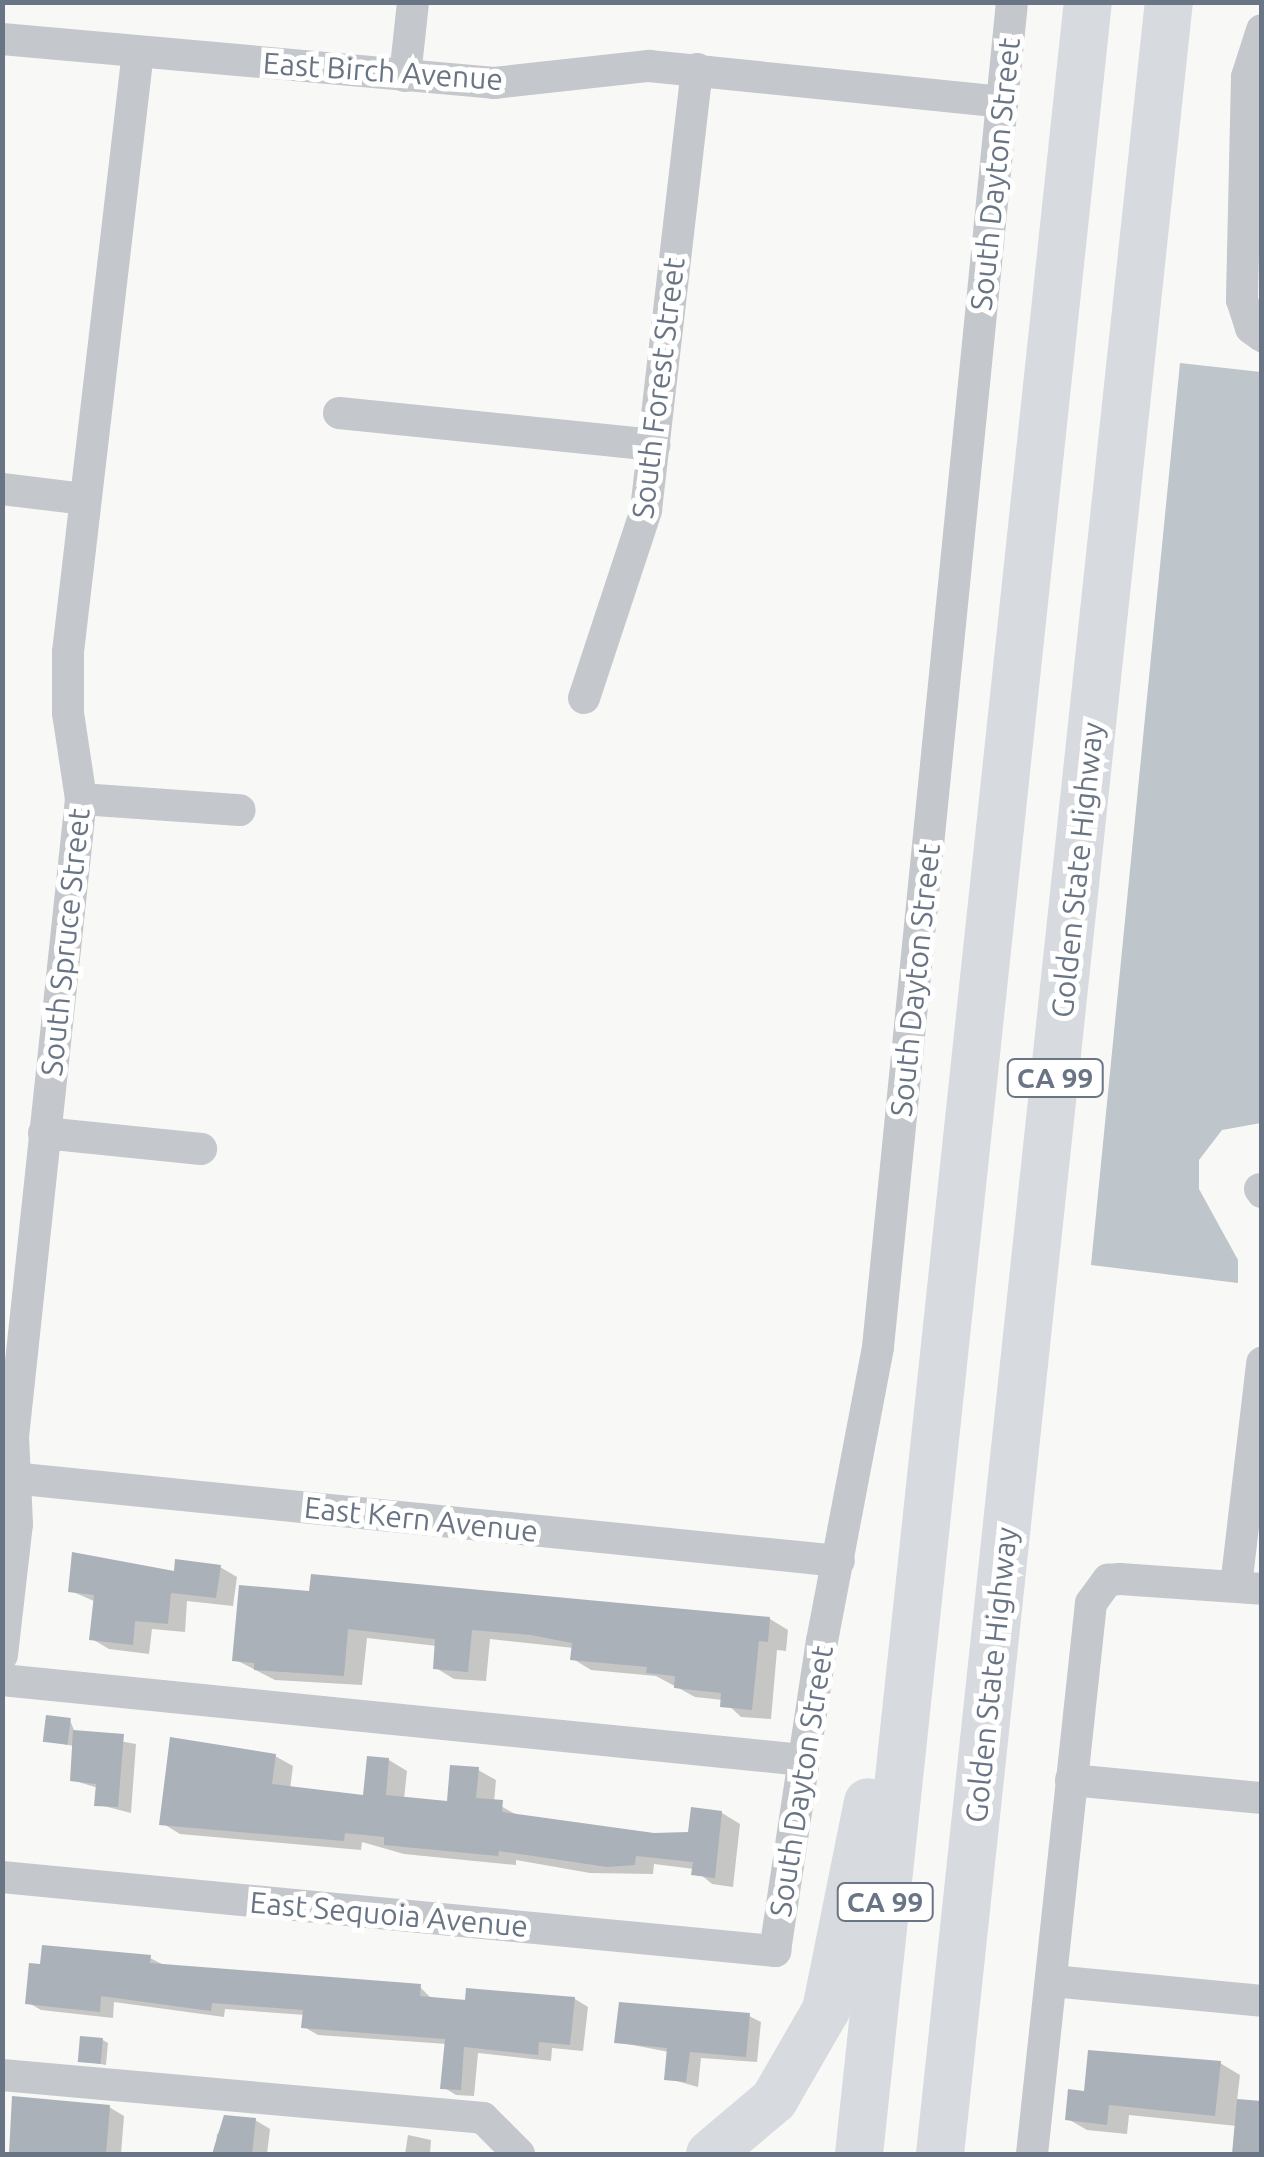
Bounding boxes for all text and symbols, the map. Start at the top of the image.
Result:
street label: South Dayton Street [963,36,1027,312]
street label: East Birch Avenue [262,45,504,97]
street label: South Forest Street [624,255,692,521]
street label: Golden State Highway [1044,720,1110,1020]
street label: South Spruce Street [33,806,97,1078]
street label: South Dayton Street [883,842,947,1118]
road number: CA 99 [1005,1055,1105,1101]
street label: East Kern Avenue [302,1489,540,1549]
street label: Golden State Highway [958,1525,1024,1825]
street label: South Dayton Street [762,1643,840,1919]
road number: CA 99 [835,1879,935,1925]
street label: East Sequoia Avenue [248,1884,530,1944]

